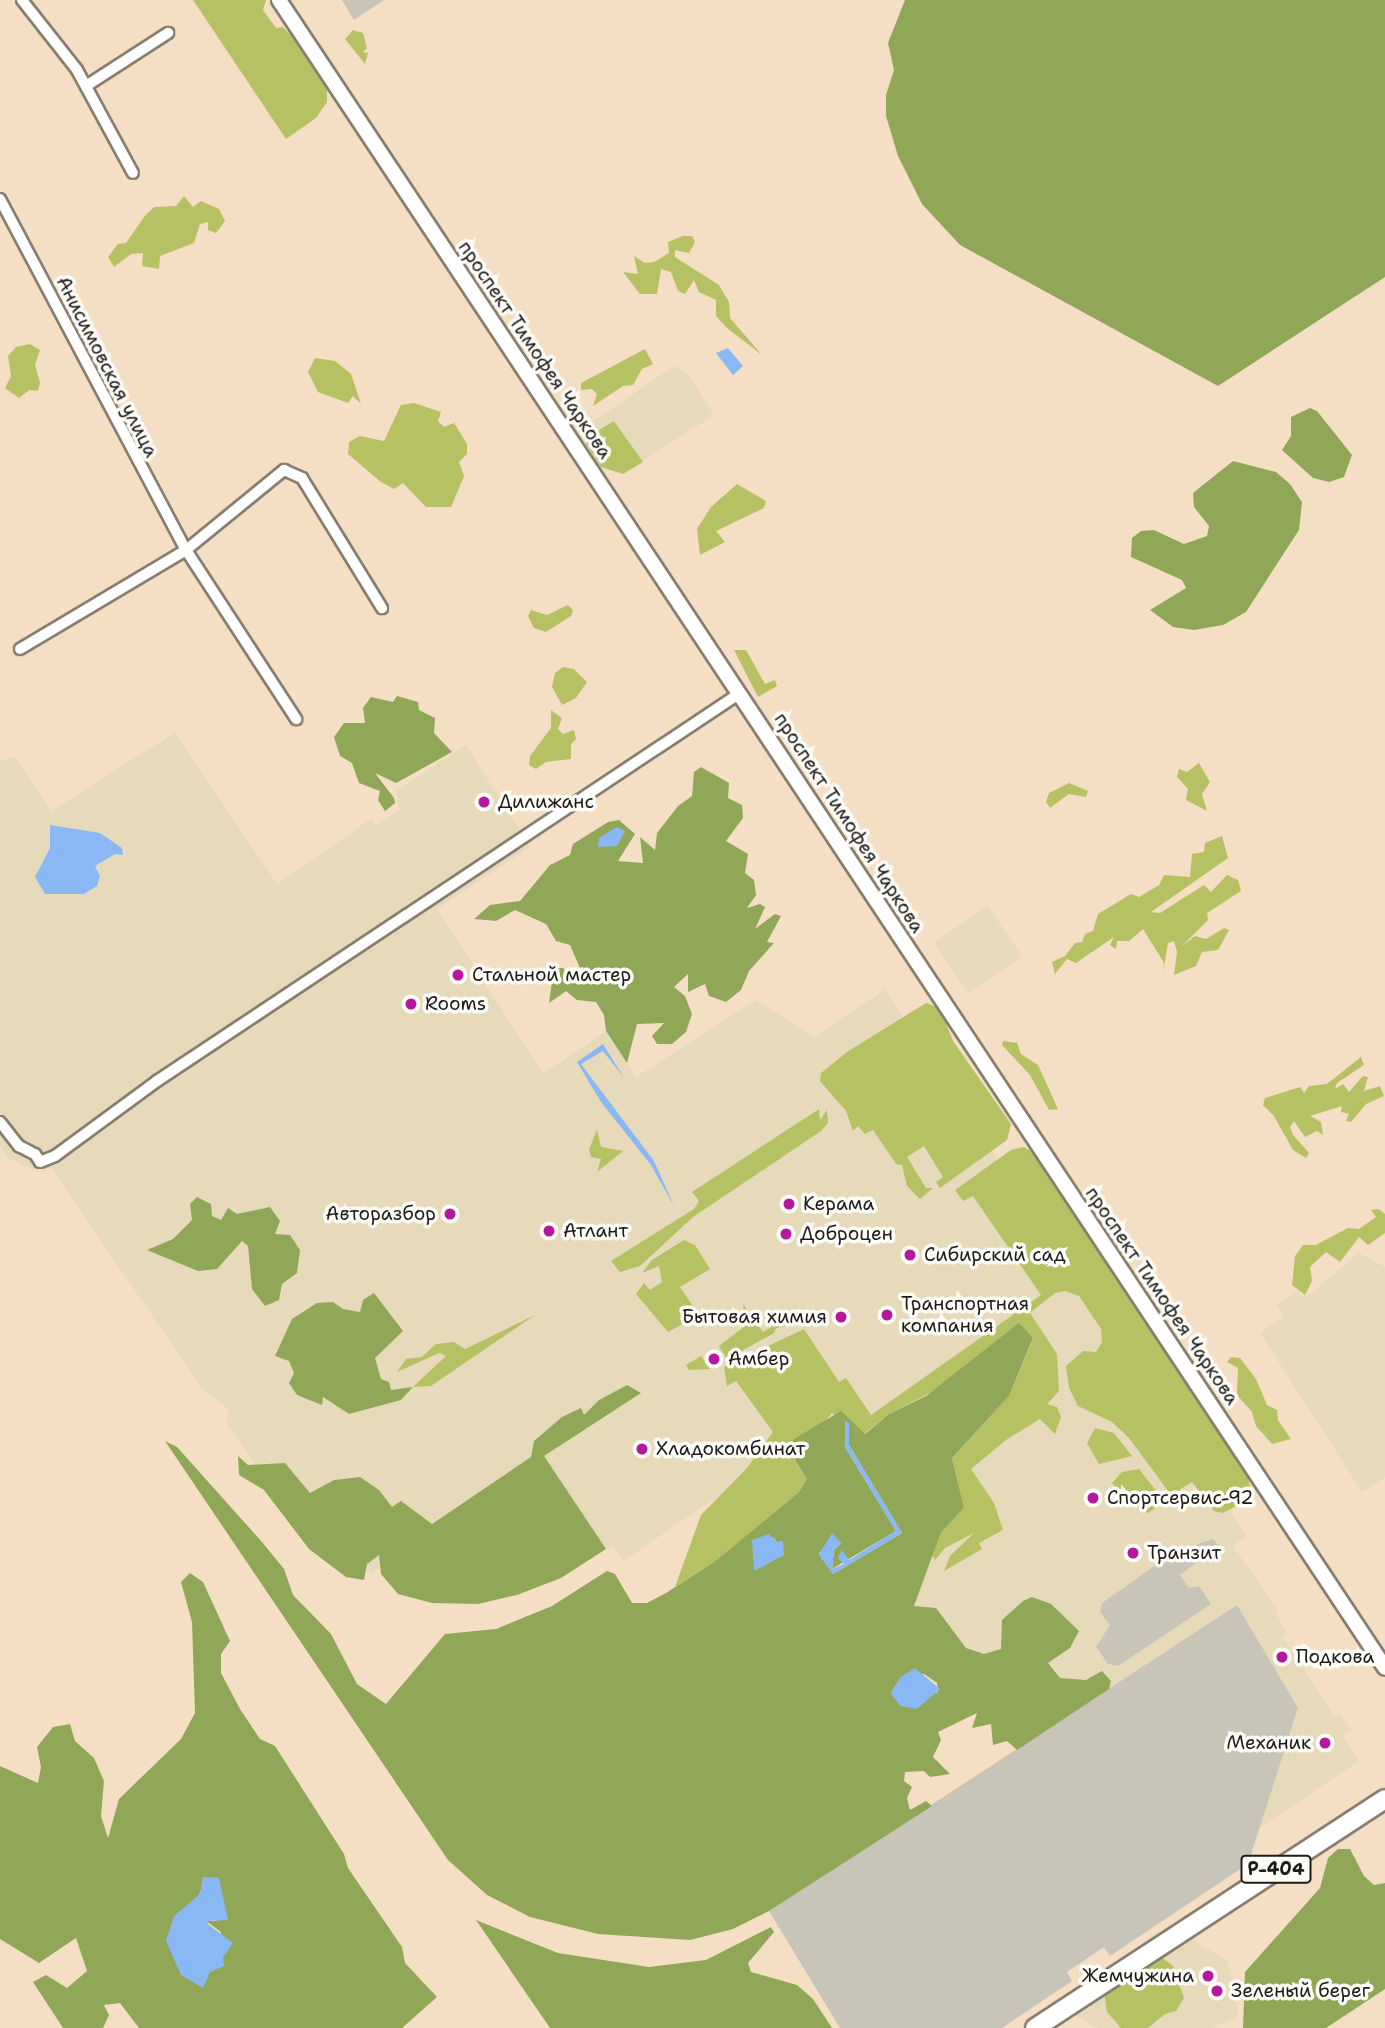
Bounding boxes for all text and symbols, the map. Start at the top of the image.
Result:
street label: проспект Тимофея Чаркова [453,237,617,463]
street label: Анисимовская улица [51,273,163,461]
street label: проспект Тимофея Чаркова [769,709,929,937]
place label: Дилижанс [498,791,594,813]
marker: Дилижанс [476,794,492,810]
place label: Стальной мастер [472,964,631,986]
marker: Стальной мастер [450,967,466,983]
place label: Rooms [425,993,486,1015]
marker: Rooms [403,996,419,1012]
street label: проспект Тимофея Чаркова [1080,1183,1244,1409]
place label: Керама [803,1193,874,1215]
marker: Керама [781,1196,797,1212]
place label: Авторазбор [326,1203,436,1225]
marker: Авторазбор [442,1206,458,1222]
place label: Атлант [563,1220,628,1242]
marker: Атлант [541,1223,557,1239]
place label: Доброцен [800,1223,893,1245]
marker: Доброцен [778,1226,794,1242]
place label: Сибирский сад [924,1244,1066,1266]
marker: Сибирский сад [902,1247,918,1263]
place label: Транспортная компания [901,1293,1029,1337]
place label: Бытовая химия [682,1306,827,1328]
marker: Транспортная компания [879,1307,895,1323]
marker: Бытовая химия [833,1309,849,1325]
place label: Амбер [728,1348,789,1370]
marker: Амбер [706,1351,722,1367]
place label: Хладокомбинат [656,1438,806,1460]
marker: Хладокомбинат [634,1441,650,1457]
place label: Спортсервис-92 [1107,1487,1254,1509]
marker: Спортсервис-92 [1085,1490,1101,1506]
place label: Транзит [1147,1542,1221,1564]
marker: Транзит [1125,1545,1141,1561]
place label: Подкова [1296,1646,1374,1668]
marker: Подкова [1274,1649,1290,1665]
place label: Механик [1227,1732,1311,1754]
marker: Механик [1317,1735,1333,1751]
road number: Р-404 [1239,1854,1313,1884]
place label: Жемчужина [1082,1965,1194,1987]
marker: Жемчужина [1200,1968,1216,1984]
place label: Зеленый берег [1231,1980,1370,2002]
marker: Зеленый берег [1209,1983,1225,1999]

